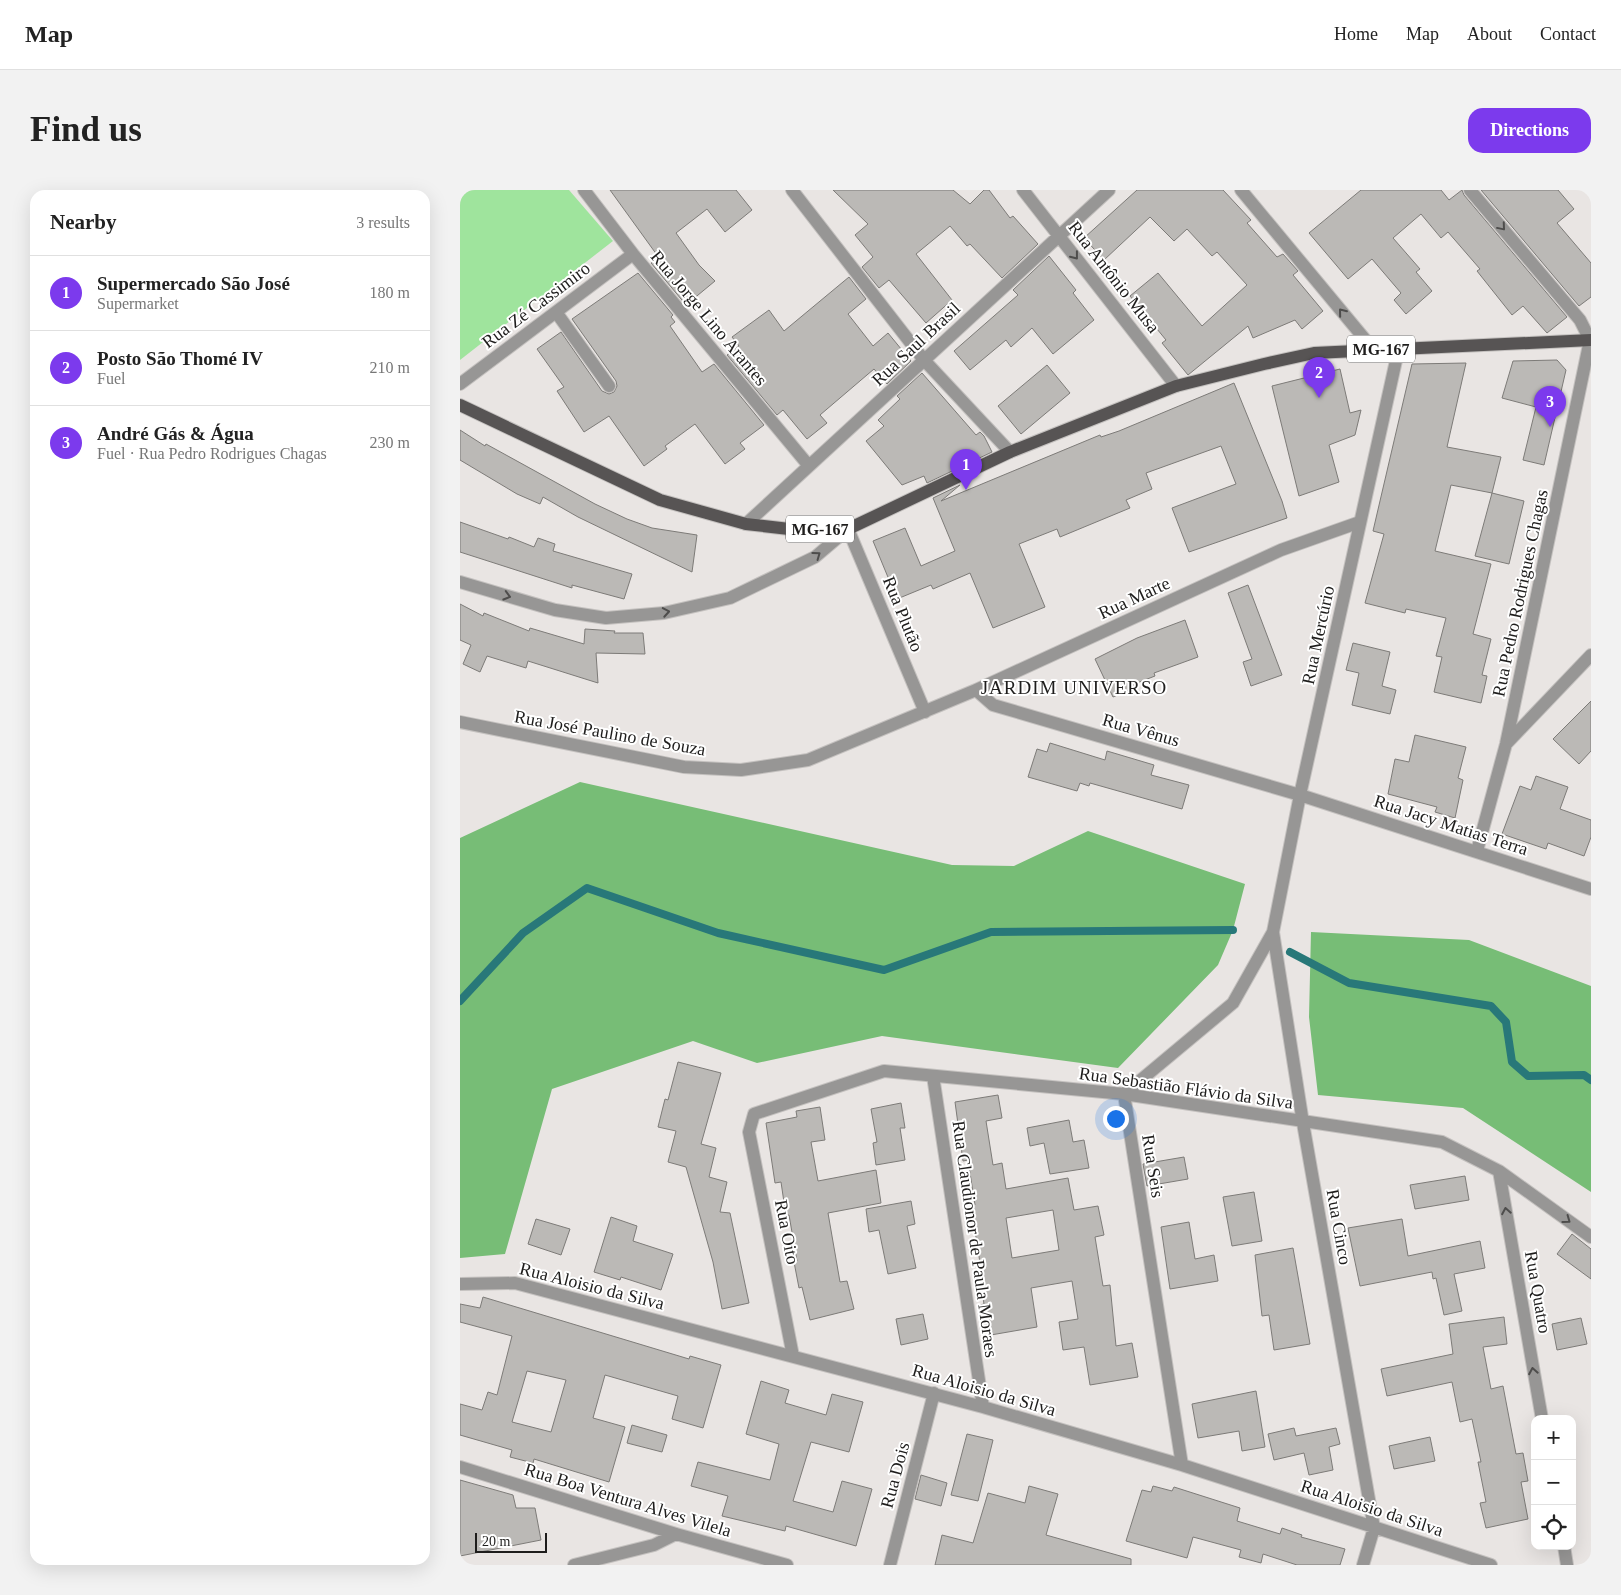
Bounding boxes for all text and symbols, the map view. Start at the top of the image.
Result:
text: Map [25,21,73,47]
text: Home [1334,24,1378,44]
text: Map [1406,24,1439,44]
text: About [1467,24,1512,44]
text: Contact [1540,24,1596,44]
button: Directions [1468,108,1591,153]
text: Find us [30,110,142,149]
text: Nearby [50,210,117,234]
text: 3 results [356,214,410,231]
street label: Rua Antônio Musa [1064,217,1164,337]
one-way arrow [1496,221,1504,230]
street label: Rua Jorge Lino Arantes [647,246,771,390]
one-way arrow [1069,250,1078,259]
street label: Rua Zé Cassimiro [478,258,594,352]
text: Supermercado São José [97,273,290,294]
text: 1 [62,284,70,301]
text: 180 m [370,284,410,301]
text: Supermarket [97,295,179,312]
street label: Rua Saul Brasil [868,298,964,390]
one-way arrow [1339,309,1347,318]
road number: MG-167 [1347,336,1415,362]
text: Posto São Thomé IV [97,348,263,369]
pin: 2 [1303,357,1335,398]
text: 2 [62,359,70,376]
text: 210 m [370,359,410,376]
text: Fuel [97,370,125,387]
pin: 3 [1534,386,1566,427]
text: André Gás & Água [97,423,254,444]
text: 3 [62,434,70,451]
text: 230 m [370,434,410,451]
text: Fuel · Rua Pedro Rodrigues Chagas [97,445,327,462]
pin: 1 [950,449,982,490]
street label: Rua Pedro Rodrigues Chagas [1488,487,1552,699]
road number: MG-167 [786,516,854,542]
one-way arrow [811,552,821,561]
street label: Rua Plutão [879,573,927,655]
street label: Rua Marte [1095,573,1173,623]
street label: Rua Mercúrio [1298,584,1338,686]
one-way arrow [502,590,510,600]
one-way arrow [662,608,671,618]
district label: JARDIM UNIVERSO [981,677,1167,698]
street label: Rua José Paulino de Souza [513,706,707,760]
street label: Rua Vênus [1100,709,1182,751]
street label: Rua Jacy Matias Terra [1371,791,1531,859]
street label: Rua Sebastião Flávio da Silva [1078,1063,1294,1113]
your location [1103,1106,1129,1132]
street label: Rua Claudionor de Paula Moraes [948,1119,1002,1359]
street label: Rua Seis [1138,1133,1168,1199]
street label: Rua Cinco [1323,1188,1355,1266]
street label: Rua Oito [771,1198,803,1266]
one-way arrow [1501,1206,1511,1215]
one-way arrow [1561,1214,1571,1223]
street label: Rua Quatro [1521,1249,1555,1335]
street label: Rua Aloisio da Silva [518,1258,666,1314]
street label: Rua Aloisio da Silva [910,1360,1058,1420]
one-way arrow [1529,1366,1539,1375]
map controls [1531,1415,1576,1550]
button: + [1531,1415,1576,1460]
street label: Rua Dois [877,1440,913,1510]
street label: Rua Boa Ventura Alves Vilela [522,1459,734,1541]
button: − [1531,1460,1576,1505]
street label: Rua Aloisio da Silva [1298,1476,1446,1540]
button: locate [1531,1505,1576,1550]
scale bar [475,1530,548,1553]
text: 20 m [482,1534,510,1549]

